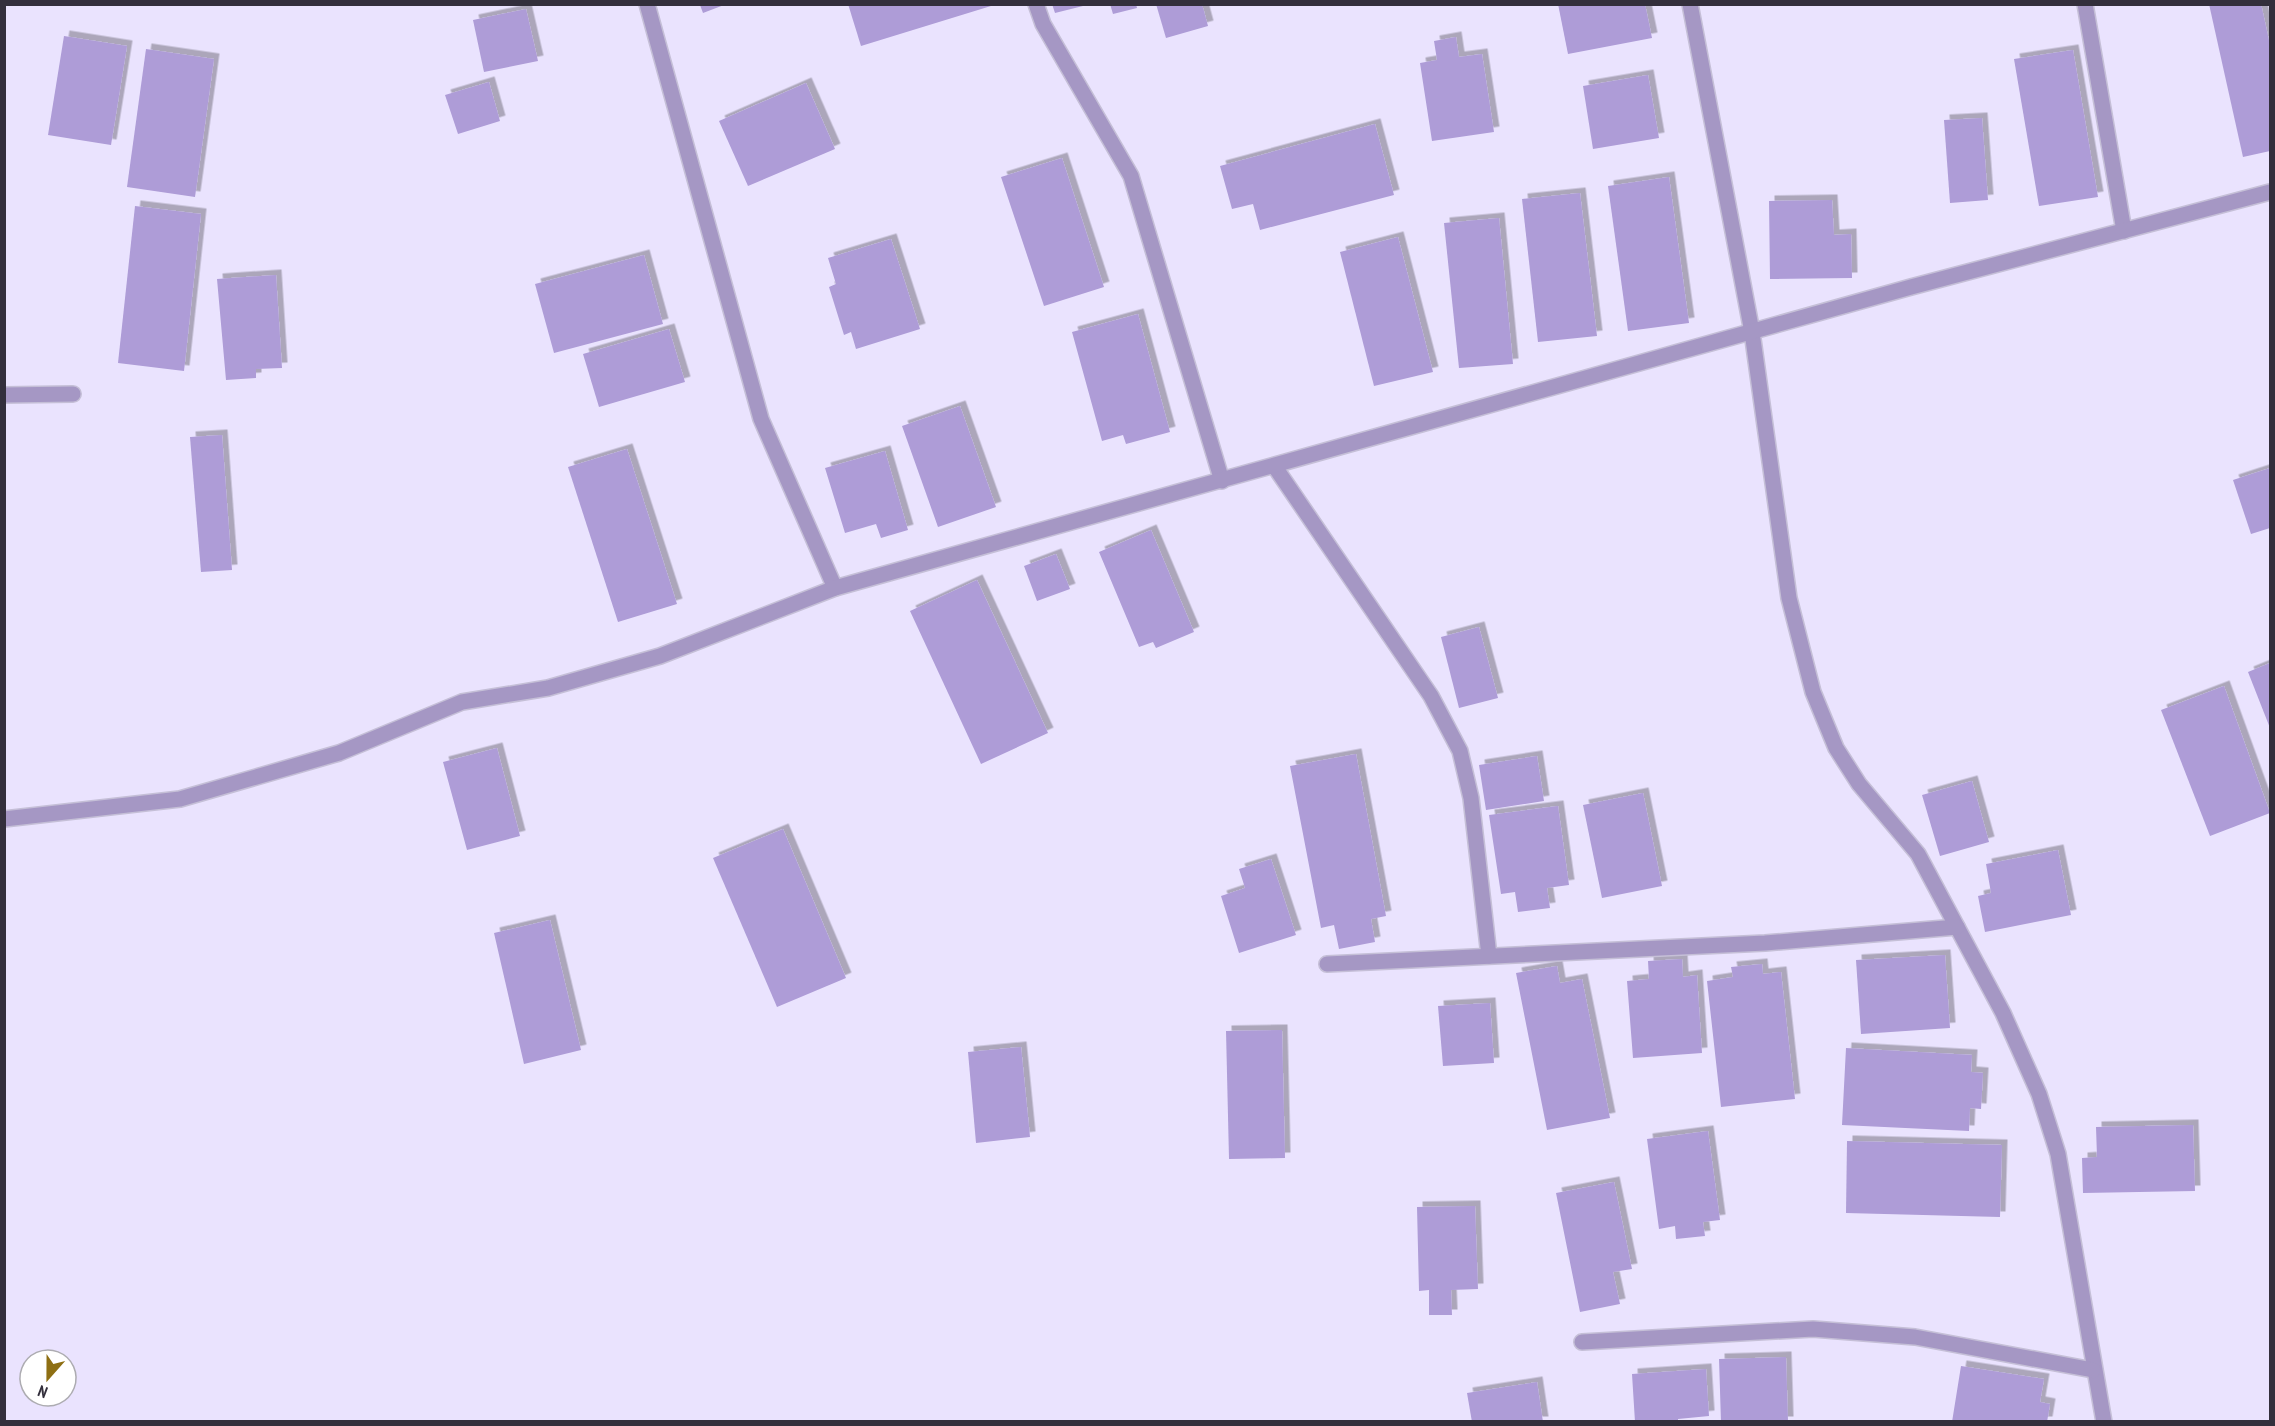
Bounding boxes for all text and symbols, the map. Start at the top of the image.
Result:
north arrow [18,1348,78,1408]
text: N [35,1381,50,1403]

